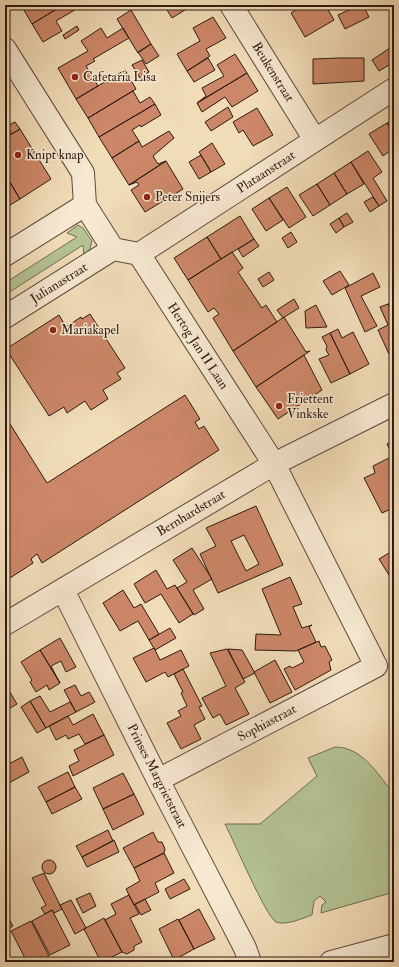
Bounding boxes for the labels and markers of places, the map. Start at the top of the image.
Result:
place label: Cafetaria Lisa [83,69,157,85]
marker: Cafetaria Lisa [70,72,80,82]
place label: Knipt knap [26,147,84,164]
marker: Knipt knap [13,150,23,160]
place label: Peter Snijers [155,189,221,205]
marker: Peter Snijers [142,192,152,202]
place label: Mariakapel [61,322,120,339]
marker: Mariakapel [48,325,58,335]
place label: Friettent Vinkske [287,391,333,422]
marker: Friettent Vinkske [274,401,284,411]

